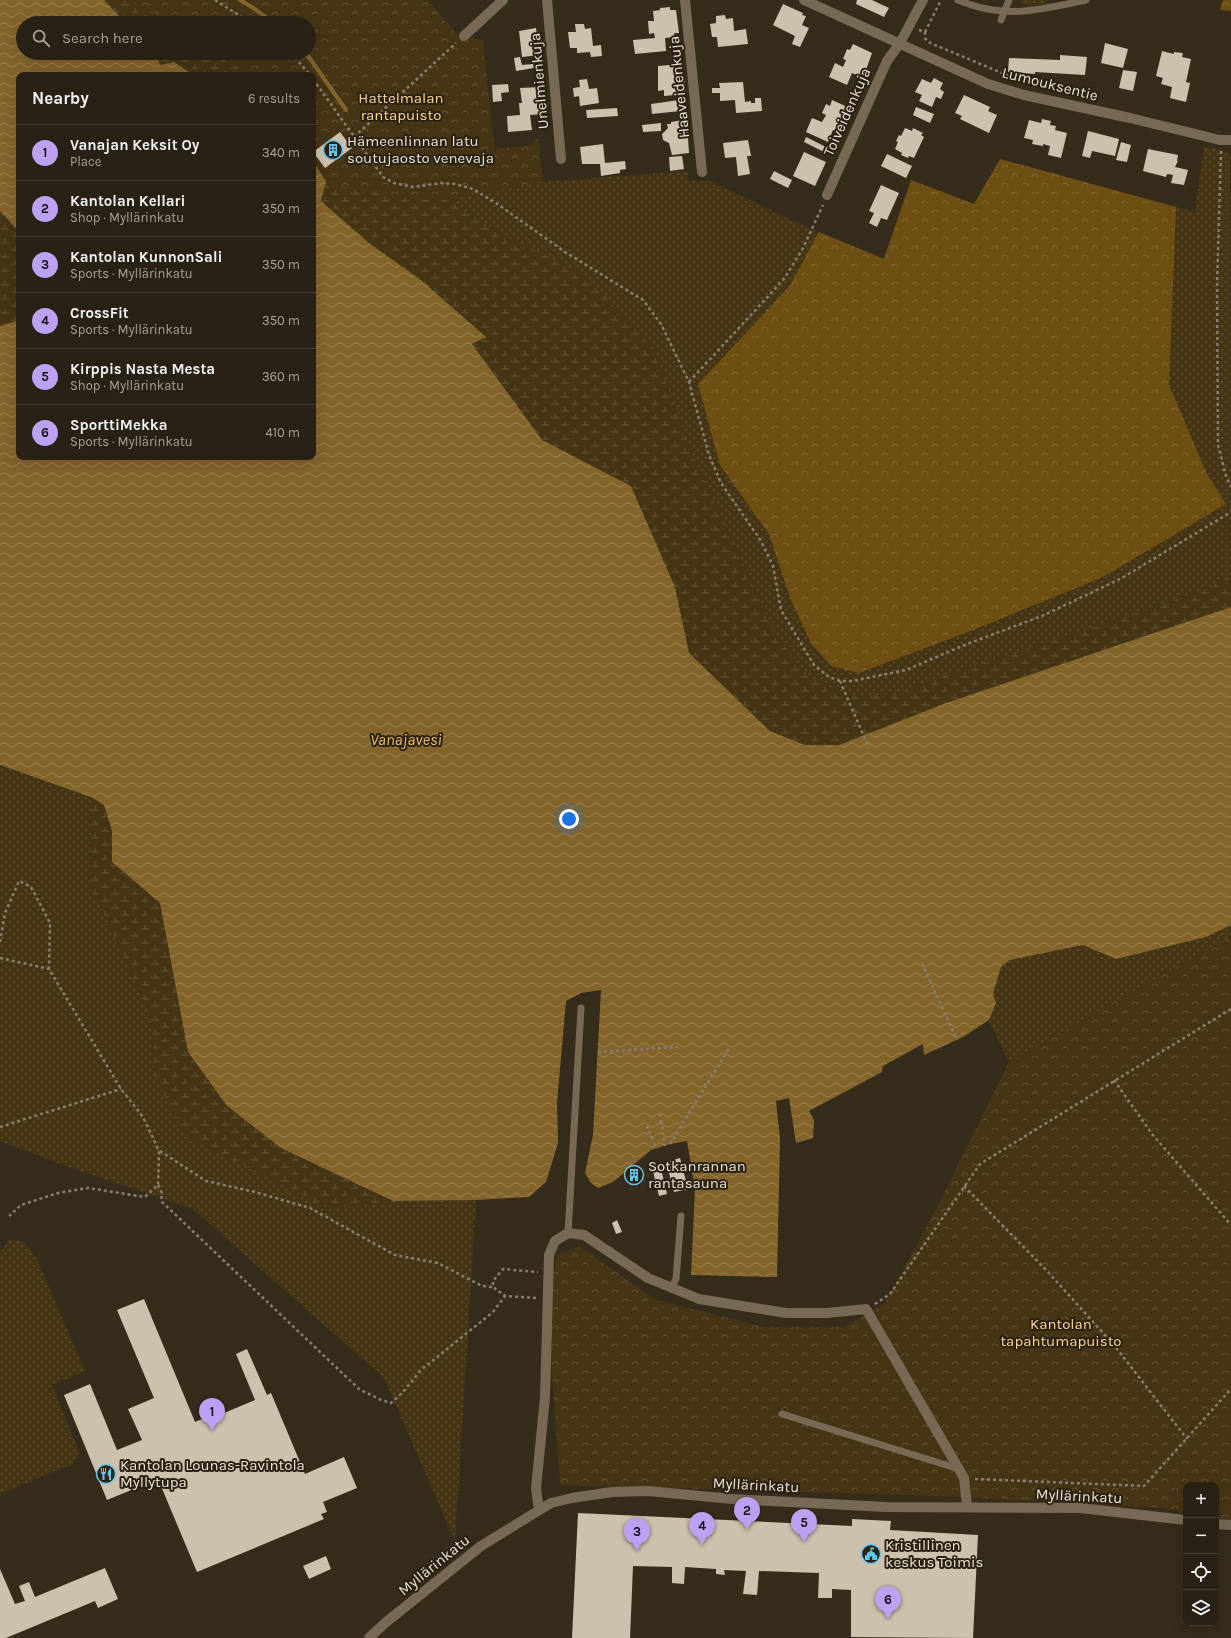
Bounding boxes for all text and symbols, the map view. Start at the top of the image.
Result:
search box [16,16,316,60]
icon: search [30,27,52,49]
text: Search here [62,29,143,47]
street label: Unelmienkuja [526,32,552,130]
street label: Haaveidenkuja [665,35,693,139]
street label: Lumouksentie [1000,63,1100,105]
street label: Toiveidenkuja [819,65,875,159]
text: Nearby [32,88,89,108]
park label: Hattelmalan rantapuisto [358,89,444,124]
text: 6 results [248,91,300,106]
place label: Hämeenlinnan latu soutujaosto venevaja [347,132,494,167]
text: Vanajan Keksit Oy [70,136,199,154]
building icon: Hämeenlinnan latu soutujaosto venevaja [322,139,344,161]
text: 1 [43,145,47,160]
text: 340 m [262,145,300,160]
text: Place [70,154,101,169]
text: Kantolan Kellari [70,192,185,210]
text: 2 [41,201,49,216]
text: 350 m [262,201,300,216]
text: Shop · Myllärinkatu [70,210,184,225]
text: Kantolan KunnonSali [70,248,222,266]
text: 3 [41,257,49,272]
text: 350 m [262,257,300,272]
text: Sports · Myllärinkatu [70,266,193,281]
text: CrossFit [70,304,129,322]
text: 4 [41,313,49,328]
text: 350 m [262,313,300,328]
text: Sports · Myllärinkatu [70,322,193,337]
text: Kirppis Nasta Mesta [70,360,215,378]
text: 5 [41,369,49,384]
text: 360 m [262,369,300,384]
text: Shop · Myllärinkatu [70,378,184,393]
text: SporttiMekka [70,416,167,434]
text: 6 [41,425,49,440]
text: 410 m [265,425,300,440]
text: Sports · Myllärinkatu [70,434,193,449]
water label: Vanajavesi [370,730,442,749]
your location [559,809,579,829]
place label: Sotkanrannan rantasauna [648,1157,746,1192]
building icon: Sotkanrannan rantasauna [623,1164,645,1186]
park label: Kantolan tapahtumapuisto [1000,1315,1122,1350]
pin: 1 [199,1398,225,1431]
place label: Kantolan Lounas-Ravintola Myllytupa [120,1456,305,1491]
restaurant icon: Kantolan Lounas-Ravintola Myllytupa [95,1463,117,1485]
street label: Myllärinkatu [712,1474,800,1496]
map controls [1183,1482,1219,1626]
button: + [1183,1482,1219,1518]
street label: Myllärinkatu [1035,1485,1123,1507]
pin: 2 [734,1497,760,1530]
pin: 5 [791,1509,817,1542]
pin: 4 [689,1512,715,1545]
pin: 3 [624,1518,650,1551]
button: − [1183,1518,1219,1554]
street label: Myllärinkatu [395,1531,473,1599]
place label: Kristillinen keskus Toimis [885,1536,983,1571]
public building icon: Kristillinen keskus Toimis [860,1543,882,1565]
button: locate [1183,1554,1219,1590]
pin: 6 [875,1586,901,1619]
button: layers [1183,1590,1219,1626]

